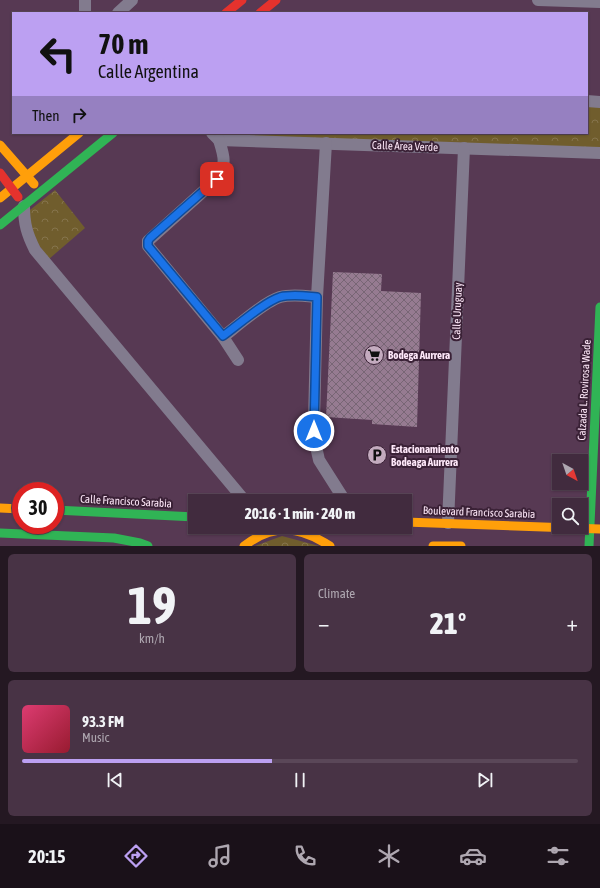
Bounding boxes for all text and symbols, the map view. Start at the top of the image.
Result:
icon: left [32,28,84,80]
text: 70 m [98,28,148,60]
text: Calle Argentina [98,61,199,82]
icon: right [68,104,90,126]
text: Then [32,107,60,124]
street label: Calle Área Verde [372,139,438,153]
pin [200,162,234,196]
icon: arrive [206,168,228,190]
street label: Calle Uruguay [450,282,464,340]
street label: Calzada L. Rovirosa Wade [575,339,593,441]
supermarket icon: Bodega Aurrera [363,344,385,366]
place label: Bodega Aurrera [388,349,450,361]
position arrow [293,410,335,452]
place label: Estacionamiento Bodeaga Aurrera [391,443,459,468]
parking icon: Estacionamiento Bodeaga Aurrera [366,444,388,466]
north arrow [552,454,588,490]
map controls [552,454,588,534]
speed limit sign: 30 [12,482,64,534]
street label: Calle Francisco Sarabia [80,493,172,509]
button: search [552,498,588,534]
street label: Boulevard Francisco Sarabia [423,504,535,520]
text: 20:16 · 1 min · 240 m [245,505,355,522]
text: 19 [128,575,176,635]
text: Climate [318,586,355,601]
text: 21° [430,606,466,640]
text: − [318,610,329,636]
text: + [567,610,578,636]
text: km/h [139,631,165,646]
text: 93.3 FM [82,713,124,730]
text: Music [82,730,109,745]
icon: previous [104,769,126,791]
icon: pause [289,769,311,791]
icon: next [474,769,496,791]
icon: directions [122,842,150,870]
icon: music [206,842,234,870]
icon: phone [291,842,319,870]
icon: climate [375,842,403,870]
icon: car [459,842,487,870]
icon: filters [544,842,572,870]
text: 20:15 [28,846,66,867]

